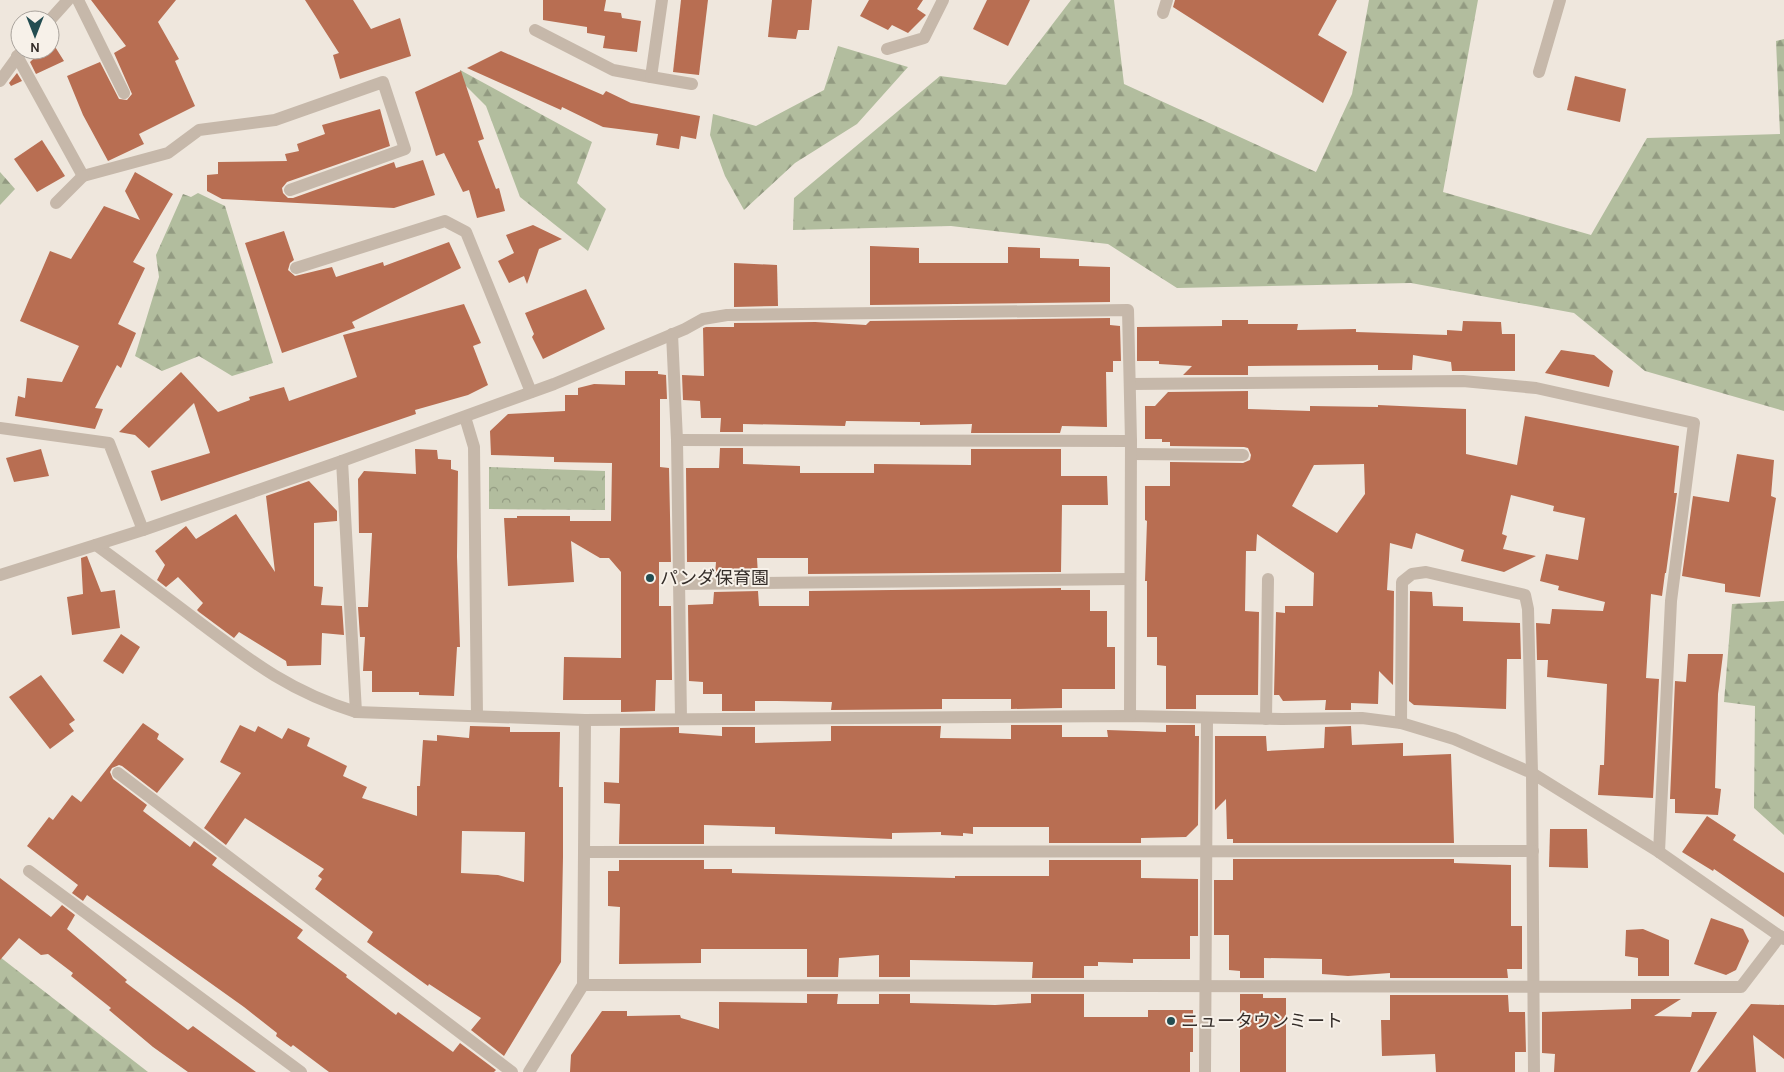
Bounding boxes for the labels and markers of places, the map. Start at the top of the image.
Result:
place label: パンダ保育園 [660,567,769,589]
marker: パンダ保育園 [644,572,656,584]
place label: ニュータウンミート [1181,1010,1343,1032]
marker: ニュータウンミート [1165,1015,1177,1027]

